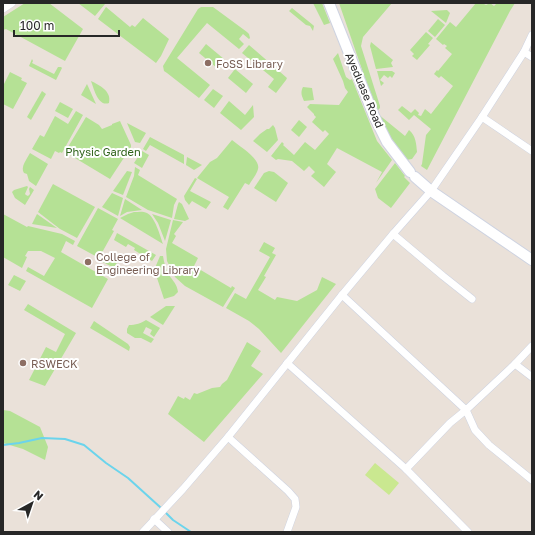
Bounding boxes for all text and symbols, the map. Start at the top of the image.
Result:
scale bar [14,12,119,38]
text: 100 m [20,18,54,33]
street label: Ayeduase Road [343,50,387,130]
place label: FoSS Library [216,57,283,70]
marker: FoSS Library [203,58,213,68]
park label: Physic Garden [65,145,141,158]
place label: College of Engineering Library [96,250,199,276]
marker: College of Engineering Library [83,257,93,267]
place label: RSWECK [31,357,78,370]
marker: RSWECK [18,358,28,368]
north arrow [12,483,52,523]
text: N [31,487,46,503]

